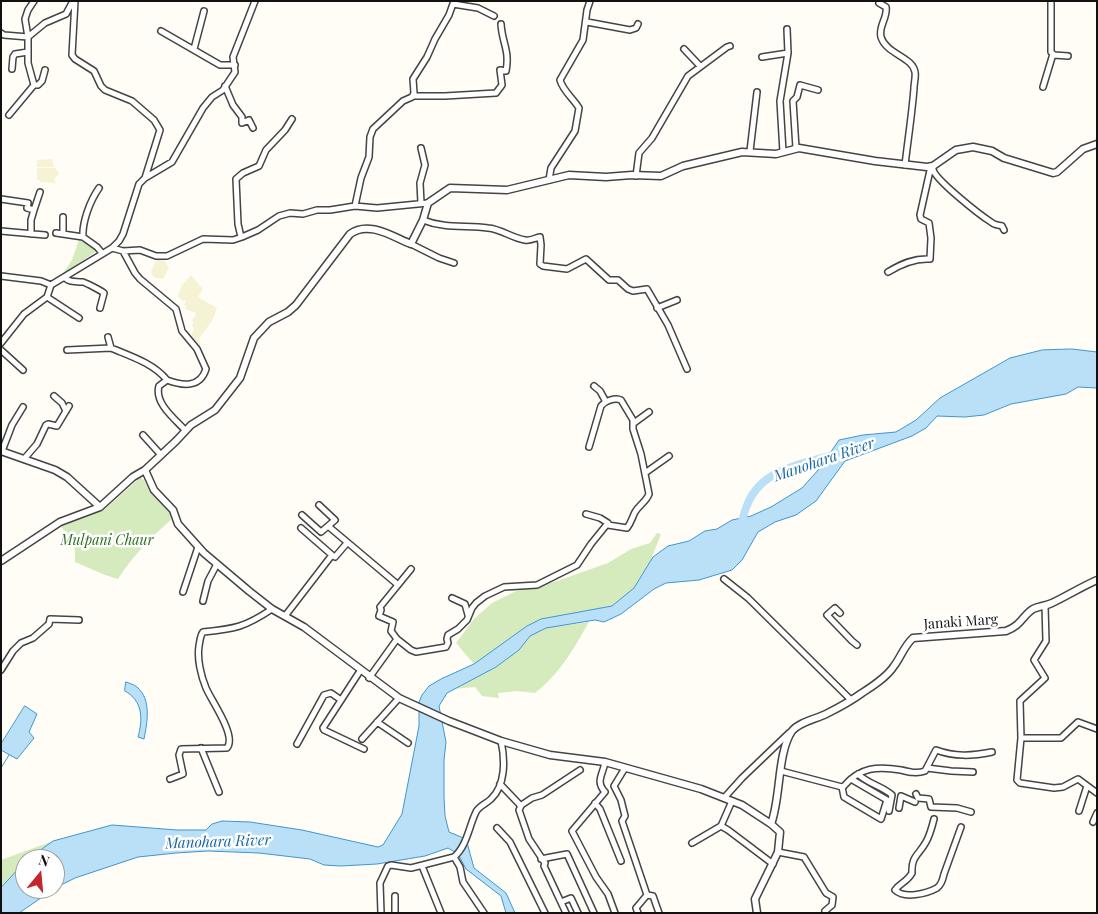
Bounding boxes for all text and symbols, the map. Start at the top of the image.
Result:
water label: Manohara River [771,434,877,486]
park label: Mulpani Chaur [61,533,153,549]
street label: Janaki Marg [923,611,999,633]
water label: Manohara River [165,831,271,853]
north arrow [15,849,65,899]
text: N [37,850,52,871]

